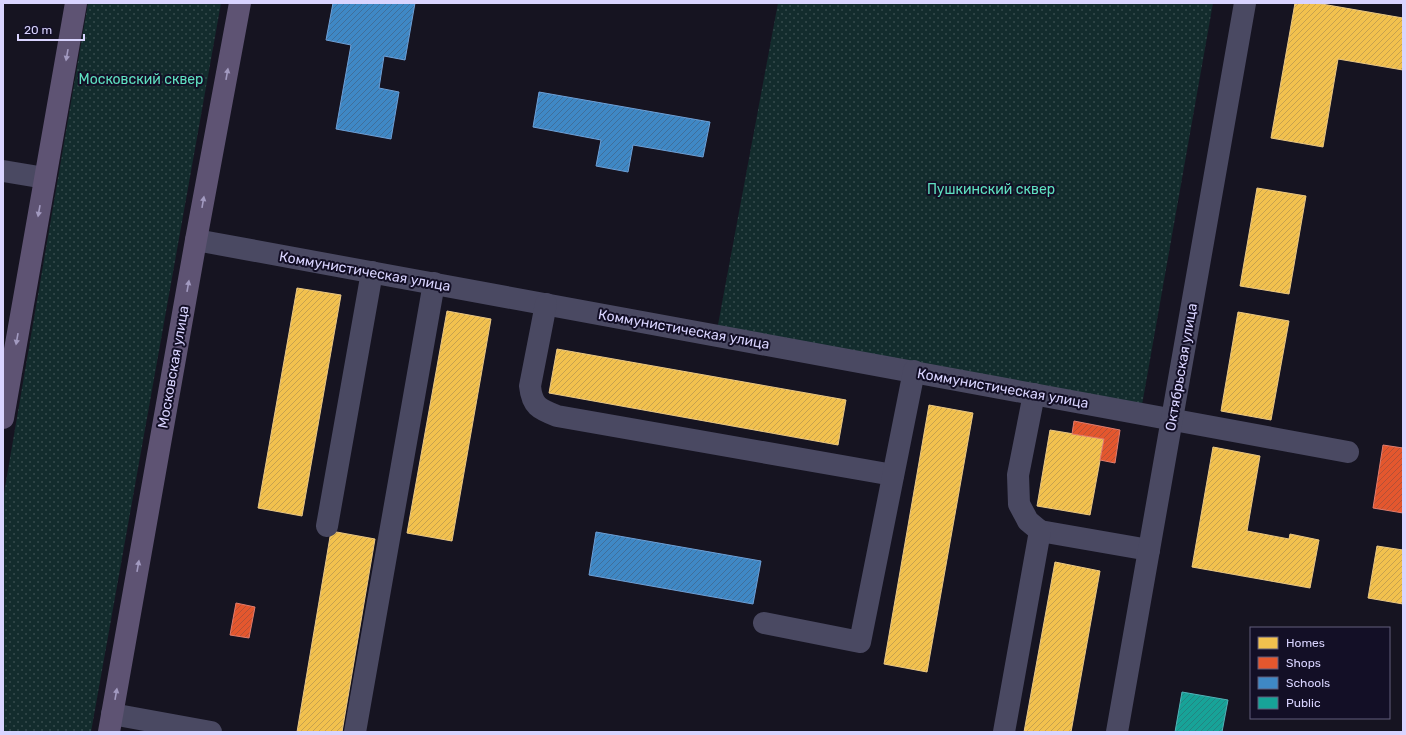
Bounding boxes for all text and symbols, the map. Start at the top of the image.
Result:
scale bar [18,16,84,42]
text: 20 m [24,23,52,37]
one-way arrow [64,49,70,61]
one-way arrow [224,68,230,80]
park label: Московский сквер [79,71,203,88]
park label: Пушкинский сквер [927,181,1055,198]
one-way arrow [200,196,206,208]
one-way arrow [36,205,42,217]
street label: Коммунистическая улица [278,248,452,295]
one-way arrow [185,280,191,292]
street label: Октябрьская улица [1162,302,1201,432]
street label: Московская улица [154,304,193,430]
street label: Коммунистическая улица [597,306,771,353]
one-way arrow [14,333,20,345]
street label: Коммунистическая улица [916,365,1090,412]
one-way arrow [135,559,141,572]
legend [1250,627,1390,719]
text: Homes [1286,636,1325,650]
text: Shops [1286,656,1321,670]
text: Schools [1286,676,1330,690]
one-way arrow [113,687,119,700]
text: Public [1286,696,1321,710]

